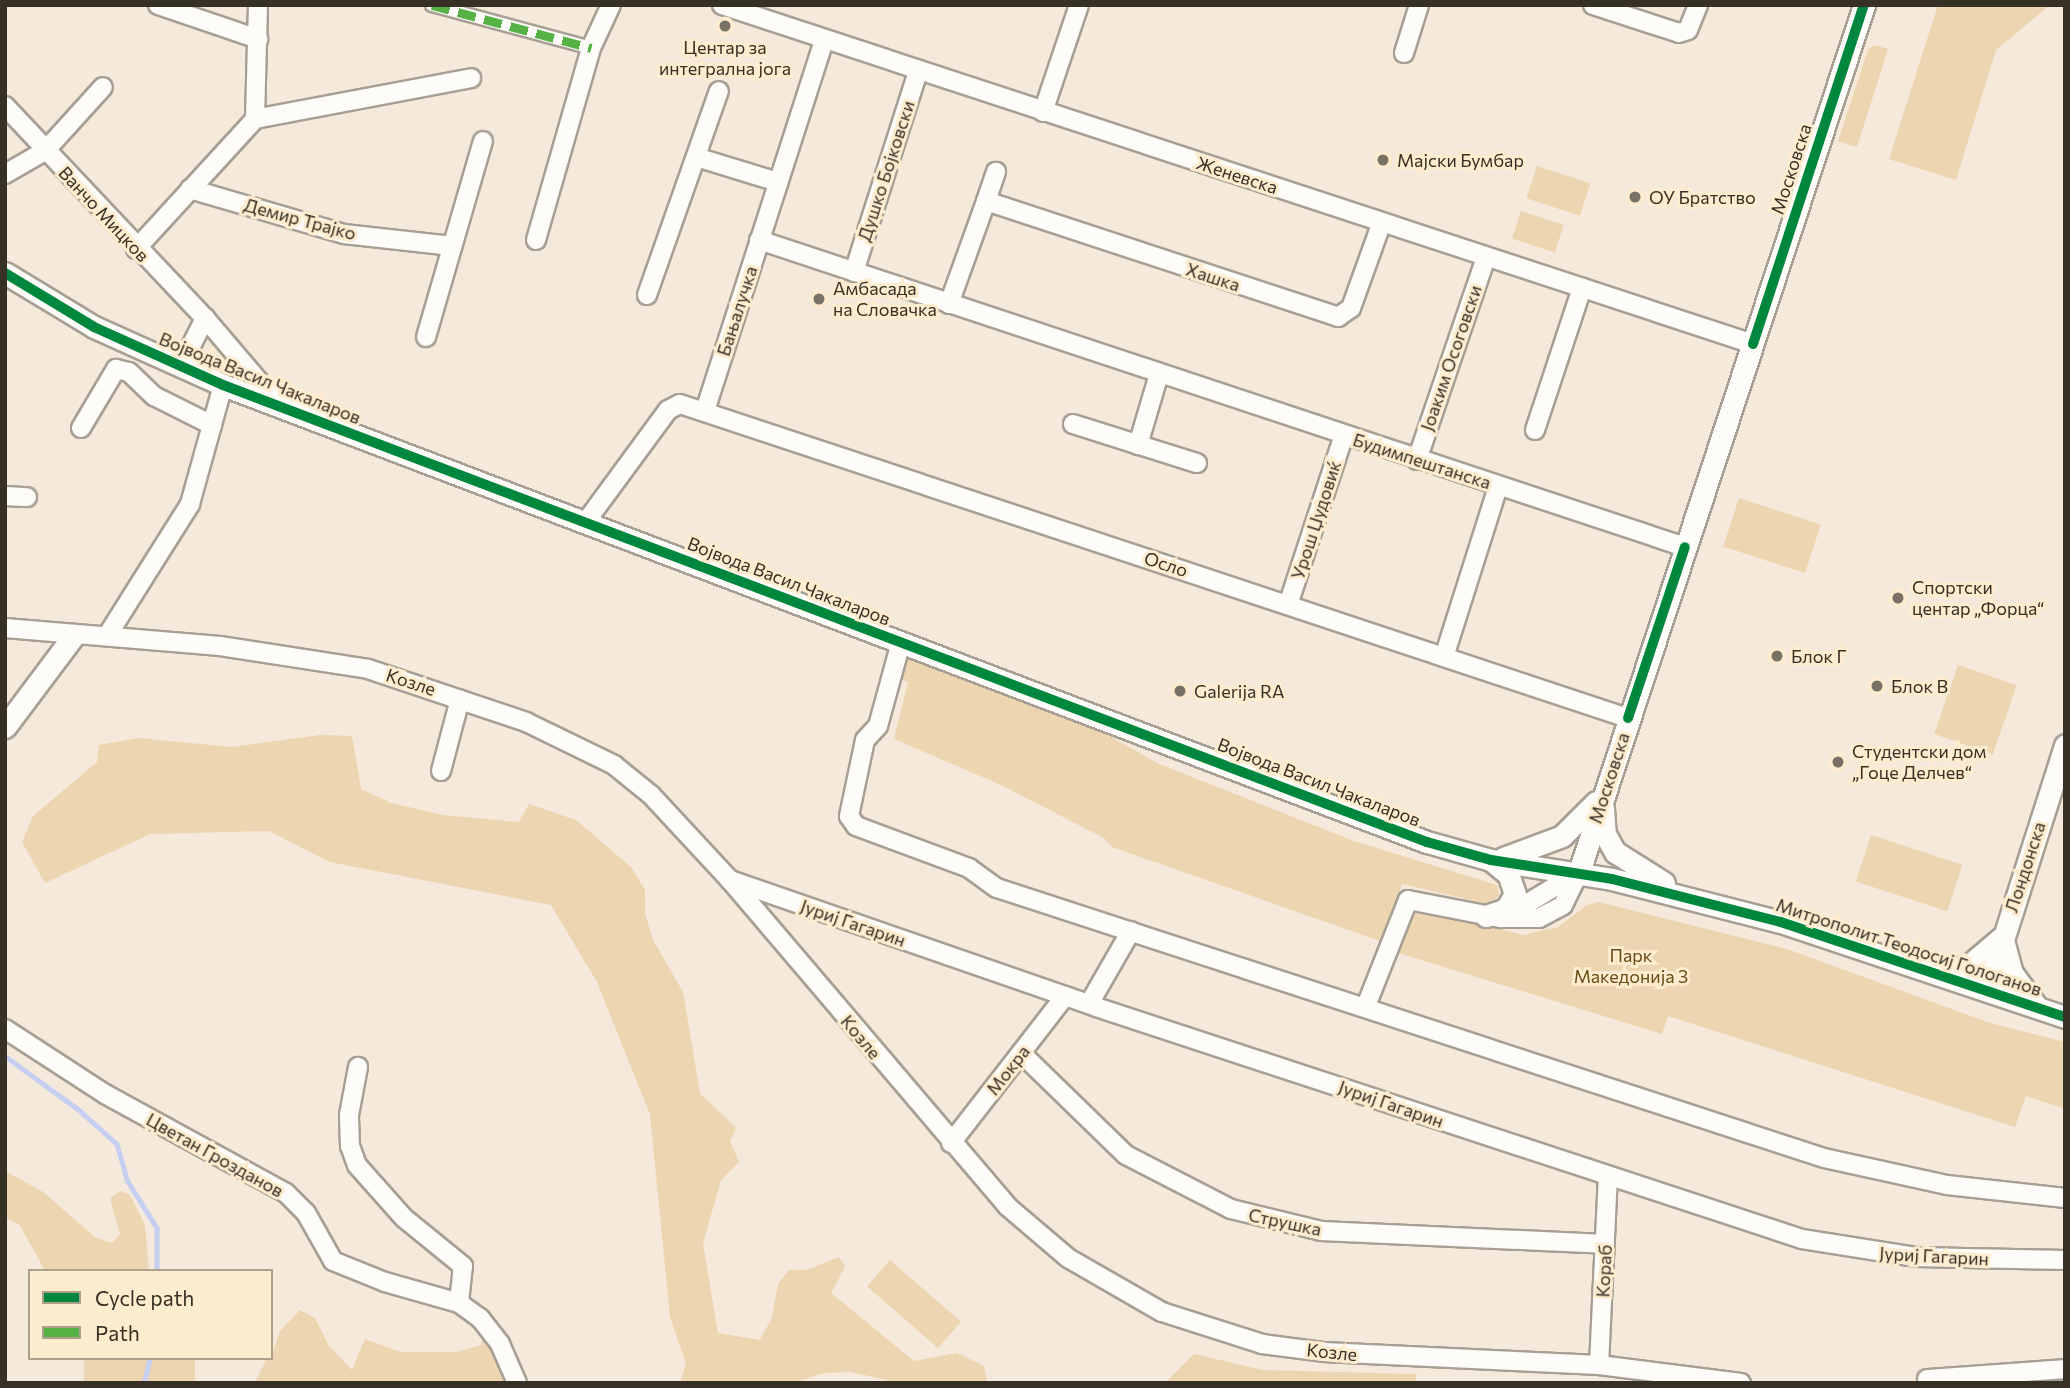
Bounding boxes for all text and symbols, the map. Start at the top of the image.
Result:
marker: Центар за интегрална јога [717,18,733,34]
place label: Центар за интегрална јога [659,37,791,80]
street label: Душко Бојковски [853,98,919,244]
street label: Московска [1766,121,1816,217]
place label: Мајски Бумбар [1397,149,1524,171]
street label: Женевска [1193,152,1281,198]
marker: Мајски Бумбар [1375,152,1391,168]
street label: Ванчо Мицков [54,162,154,266]
place label: ОУ Братство [1649,186,1756,208]
marker: ОУ Братство [1627,189,1643,205]
street label: Демир Трајко [242,194,358,244]
street label: Хашка [1183,258,1243,296]
street label: Бањалучка [712,263,762,359]
place label: Амбасада на Словачка [833,278,937,320]
street label: Јоаким Осоговски [1416,282,1486,434]
marker: Амбасада на Словачка [811,291,827,307]
street label: Војвода Васил Чакаларов [156,328,364,428]
street label: Будимпештанска [1350,428,1494,494]
street label: Урош Џудовиќ [1287,458,1345,582]
street label: Војвода Васил Чакаларов [685,532,893,630]
street label: Осло [1141,547,1191,581]
place label: Спортски центар „Форца“ [1912,577,2044,620]
marker: Спортски центар „Форца“ [1890,590,1906,606]
place label: Блок Г [1791,645,1847,667]
marker: Блок Г [1769,648,1785,664]
street label: Козле [384,664,438,700]
place label: Блок В [1891,675,1948,697]
marker: Блок В [1869,678,1885,694]
place label: Galerija RA [1194,680,1284,702]
marker: Galerija RA [1172,683,1188,699]
street label: Московска [1584,730,1634,826]
street label: Војвода Васил Чакаларов [1215,733,1423,831]
place label: Студентски дом „Гоце Делчев“ [1852,741,1986,784]
marker: Студентски дом „Гоце Делчев“ [1830,754,1846,770]
street label: Лондонска [2000,819,2050,915]
street label: Митрополит Теодосиј Гологанов [1773,894,2045,1000]
street label: Јуриј Гагарин [798,895,908,951]
park label: Парк Македонија 3 [1574,945,1688,988]
street label: Козле [836,1011,886,1063]
street label: Мокра [982,1041,1034,1099]
street label: Јуриј Гагарин [1336,1076,1446,1132]
street label: Цветан Грозданов [143,1108,287,1202]
street label: Струшка [1247,1204,1323,1240]
street label: Јуриј Гагарин [1879,1242,1989,1270]
street label: Кораб [1592,1244,1616,1298]
legend [28,1269,273,1360]
text: Cycle path [95,1285,194,1310]
text: Path [95,1320,140,1345]
street label: Козле [1306,1339,1358,1365]

